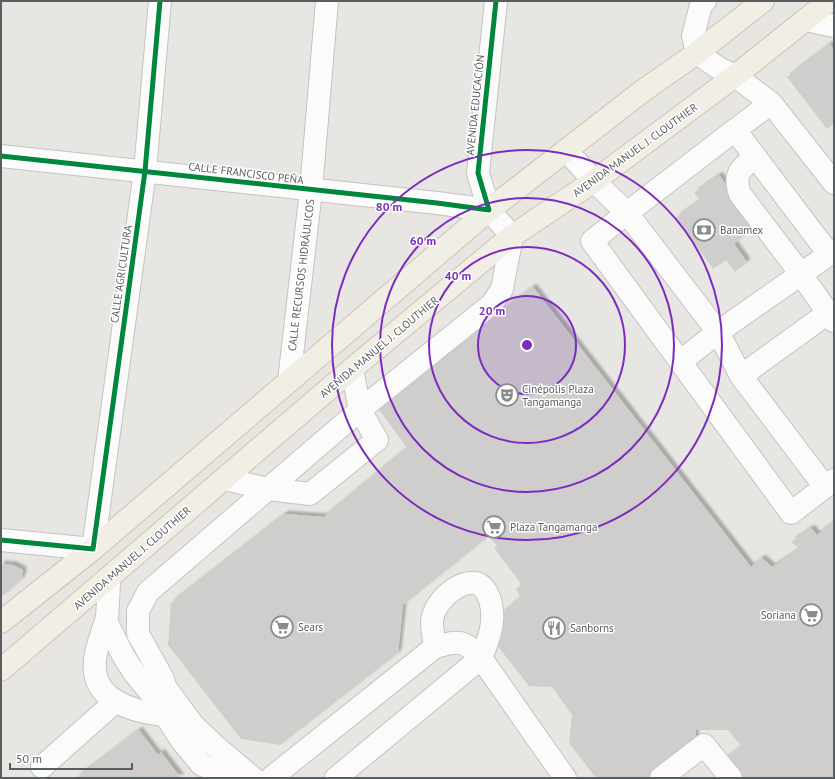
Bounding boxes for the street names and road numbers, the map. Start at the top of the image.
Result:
street label: AVENIDA EDUCACIÓN [463,54,487,156]
street label: AVENIDA MANUEL J. CLOUTHIER [570,100,701,200]
street label: CALLE FRANCISCO PEÑA [188,159,305,187]
street label: CALLE RECURSOS HIDRÁULICOS [285,198,317,352]
street label: CALLE AGRICULTURA [107,224,135,324]
street label: AVENIDA MANUEL J. CLOUTHIER [317,293,442,401]
street label: AVENIDA MANUEL J. CLOUTHIER [70,503,194,613]

